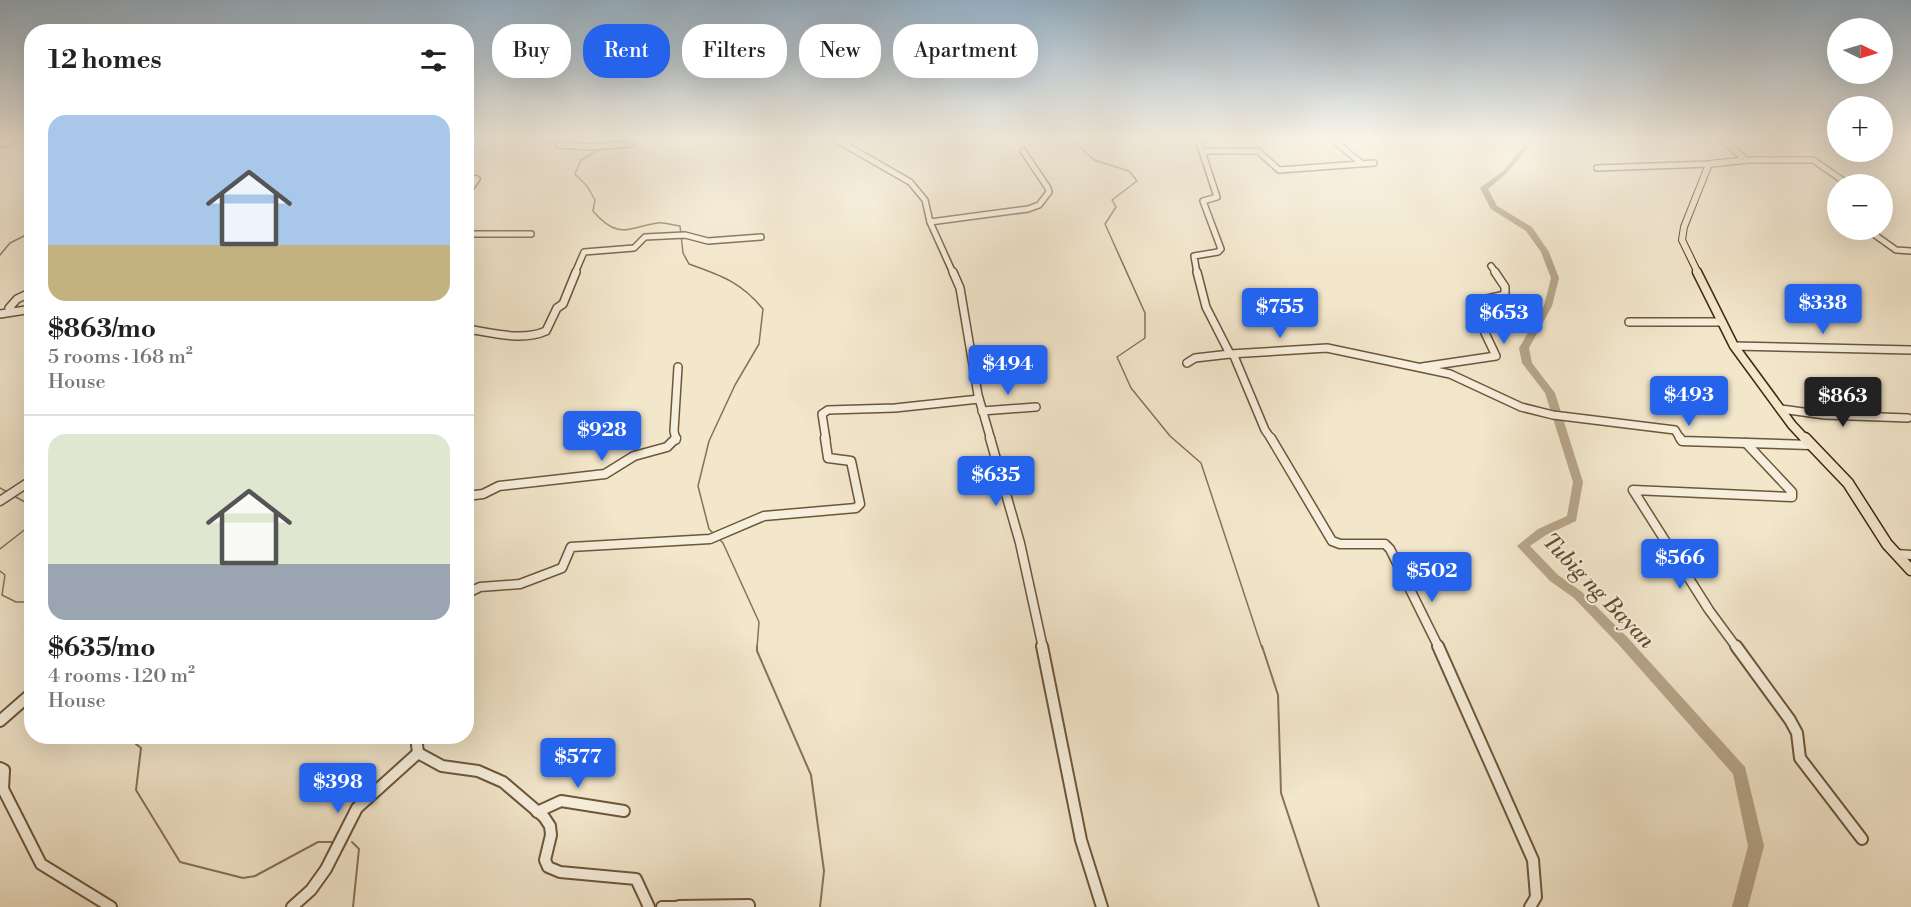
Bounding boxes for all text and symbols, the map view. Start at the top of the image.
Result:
north arrow [1827,18,1893,84]
map controls [1827,18,1893,240]
chip: Buy [492,24,571,78]
chip: Rent [583,24,670,78]
chip: Filters [682,24,787,78]
chip: New [799,24,881,78]
chip: Apartment [893,24,1038,78]
text: 12 homes [48,44,162,76]
icon: filters [417,44,450,77]
button: + [1827,96,1893,162]
icon: home [195,154,303,262]
button: − [1827,174,1893,240]
pin: $338 [1787,284,1859,335]
pin: $755 [1244,288,1316,339]
text: $338 [1799,291,1847,316]
pin: $653 [1468,294,1540,345]
text: $755 [1256,295,1304,320]
text: $653 [1480,301,1528,326]
text: $863/mo [48,313,156,345]
text: 5 rooms · 168 m² [48,345,193,370]
pin: $494 [972,345,1044,396]
text: $494 [982,352,1034,377]
text: House [48,370,106,395]
pin: $493 [1653,376,1725,427]
pin: $863 [1807,377,1879,428]
text: $493 [1664,383,1714,408]
text: $863 [1818,384,1868,409]
pin: $928 [566,411,638,462]
text: $928 [577,418,627,443]
pin: $635 [960,456,1032,507]
text: $635 [972,463,1020,488]
icon: home [195,473,303,581]
water label: Tubig ng Bayan [1536,528,1660,655]
pin: $566 [1644,539,1716,590]
text: $566 [1655,546,1705,571]
pin: $502 [1396,552,1468,603]
text: $502 [1406,559,1458,584]
text: $635/mo [48,632,156,664]
text: 4 rooms · 120 m² [48,664,195,689]
text: House [48,689,106,714]
pin: $577 [542,738,614,789]
text: $577 [555,745,602,770]
pin: $398 [302,763,374,814]
text: $398 [313,770,363,795]

